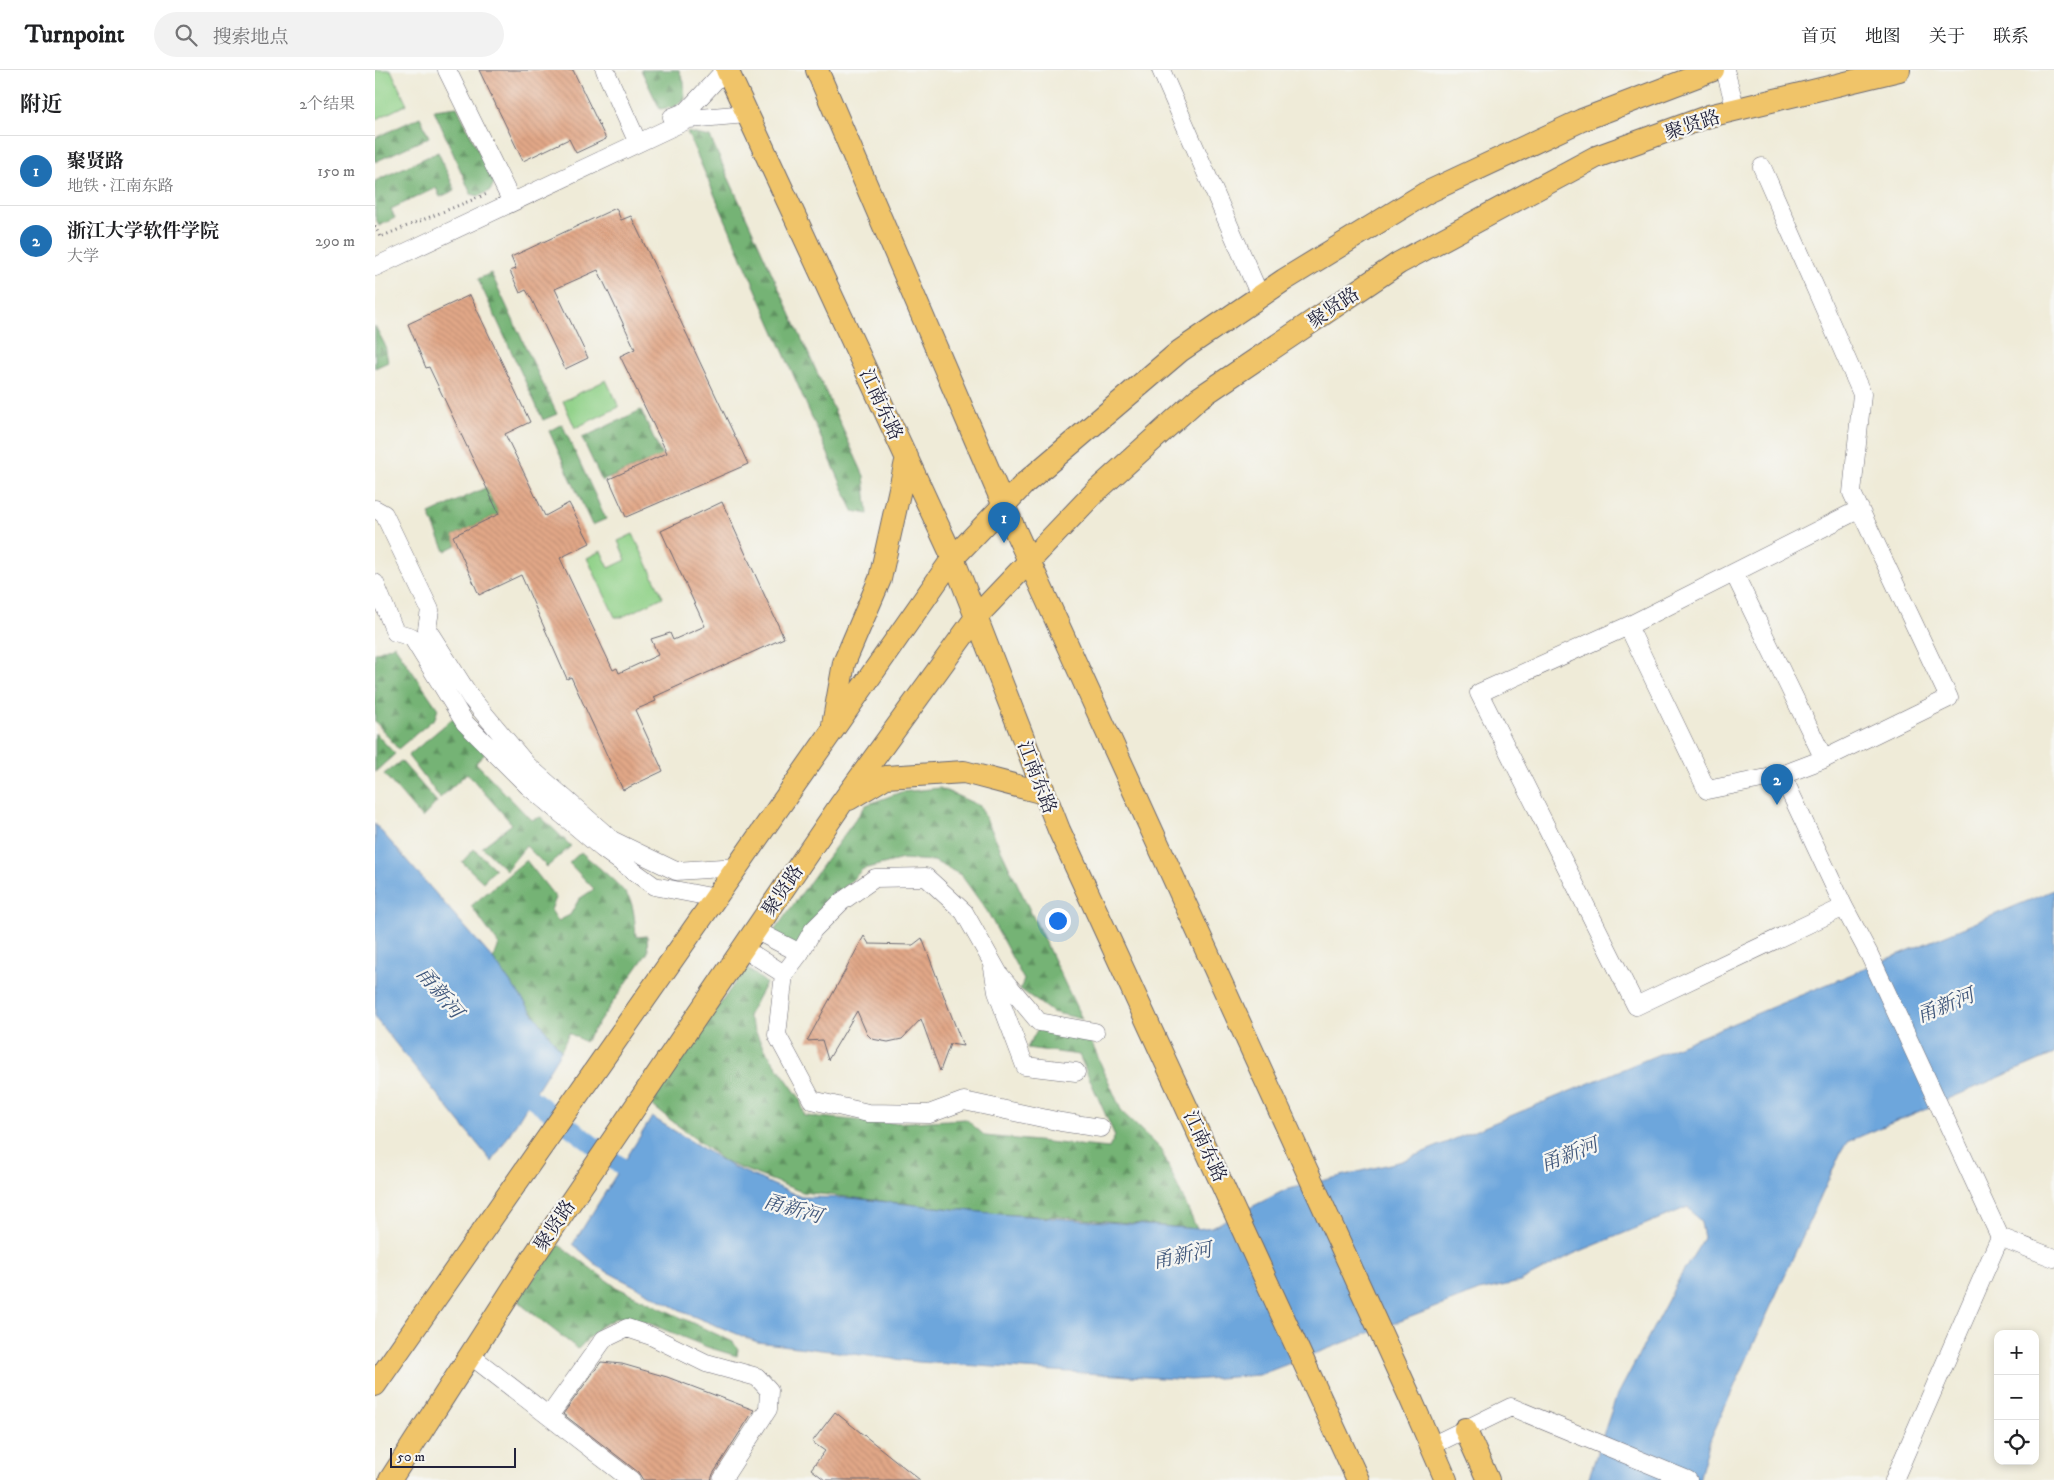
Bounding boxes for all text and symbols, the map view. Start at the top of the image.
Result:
search box [154,12,504,57]
text: Turnpoint [25,20,124,50]
icon: search [172,21,200,49]
text: 搜索地点 [212,26,288,49]
text: 首页 [1801,26,1837,48]
text: 地图 [1865,26,1901,48]
text: 关于 [1929,26,1965,48]
text: 联系 [1993,26,2029,48]
text: 附近 [20,92,62,118]
text: 2个结果 [299,94,355,114]
street label: 聚贤路 [1662,106,1723,145]
text: 聚贤路 [67,150,124,173]
text: 1 [33,161,39,181]
text: 150 m [317,161,355,181]
text: 地铁 · 江南东路 [67,176,174,196]
text: 浙江大学软件学院 [67,220,219,243]
text: 2 [32,231,40,251]
text: 290 m [315,231,355,251]
text: 大学 [67,246,99,266]
street label: 聚贤路 [1304,283,1364,334]
street label: 江南东路 [854,365,907,444]
pin: 1 [988,502,1020,543]
street label: 江南东路 [1012,738,1061,817]
pin: 2 [1761,764,1793,805]
street label: 聚贤路 [758,861,809,921]
your location [1045,908,1071,934]
water label: 甬新河 [410,962,470,1026]
water label: 甬新河 [1913,982,1981,1029]
street label: 江南东路 [1178,1107,1231,1186]
water label: 甬新河 [1537,1132,1605,1178]
water label: 甬新河 [760,1189,828,1231]
street label: 聚贤路 [530,1196,581,1256]
water label: 甬新河 [1150,1237,1217,1275]
map controls [1994,1330,2039,1465]
button: + [1994,1330,2039,1375]
button: − [1994,1375,2039,1420]
button: locate [1994,1420,2039,1465]
scale bar [390,1445,516,1468]
text: 50 m [397,1448,425,1466]

